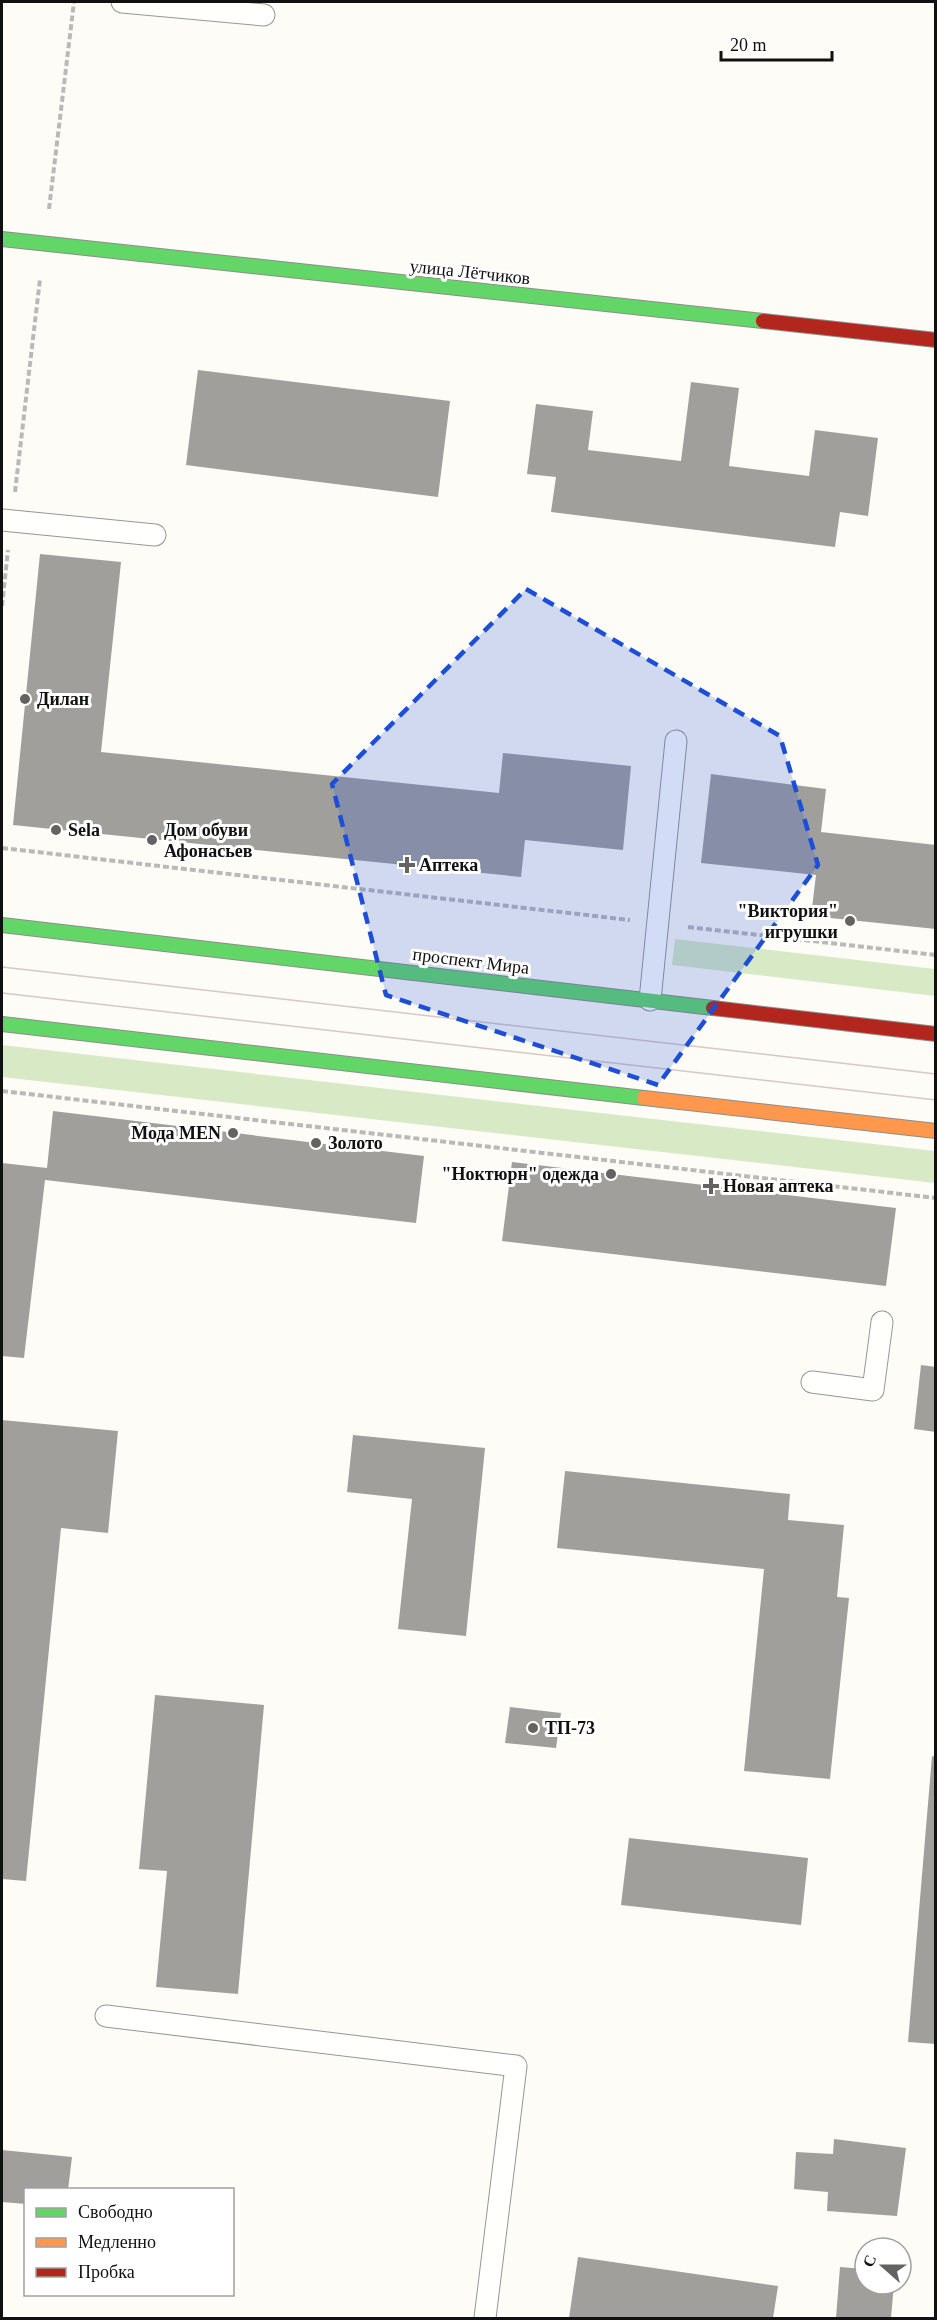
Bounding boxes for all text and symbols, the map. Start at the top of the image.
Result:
scale bar [721,24,832,62]
text: 20 m [730,35,767,55]
street label: улица Лётчиков [409,256,531,288]
place label: Дилан [37,689,89,709]
marker: Дилан [18,692,32,706]
place label: Sela [68,820,100,840]
place label: Дом обуви Афонасьев [164,820,253,861]
marker: Sela [49,823,63,837]
marker: Дом обуви Афонасьев [145,833,159,847]
place label: Аптека [419,855,478,875]
marker: Аптека [400,858,414,872]
place label: "Виктория" игрушки [738,901,838,942]
marker: "Виктория" игрушки [843,914,857,928]
street label: проспект Мира [412,944,530,978]
place label: Мода MEN [131,1123,221,1143]
marker: Мода MEN [226,1126,240,1140]
place label: Золото [328,1133,383,1153]
marker: Золото [309,1136,323,1150]
place label: "Ноктюрн" одежда [441,1164,599,1184]
marker: "Ноктюрн" одежда [604,1167,618,1181]
place label: Новая аптека [723,1176,834,1196]
marker: Новая аптека [704,1179,718,1193]
place label: ТП-73 [545,1718,595,1738]
marker: ТП-73 [526,1721,540,1735]
legend [24,2188,234,2296]
text: Свободно [78,2202,153,2222]
text: Медленно [78,2232,156,2252]
north arrow [853,2236,913,2296]
text: С [859,2252,879,2269]
text: Пробка [78,2262,135,2282]

